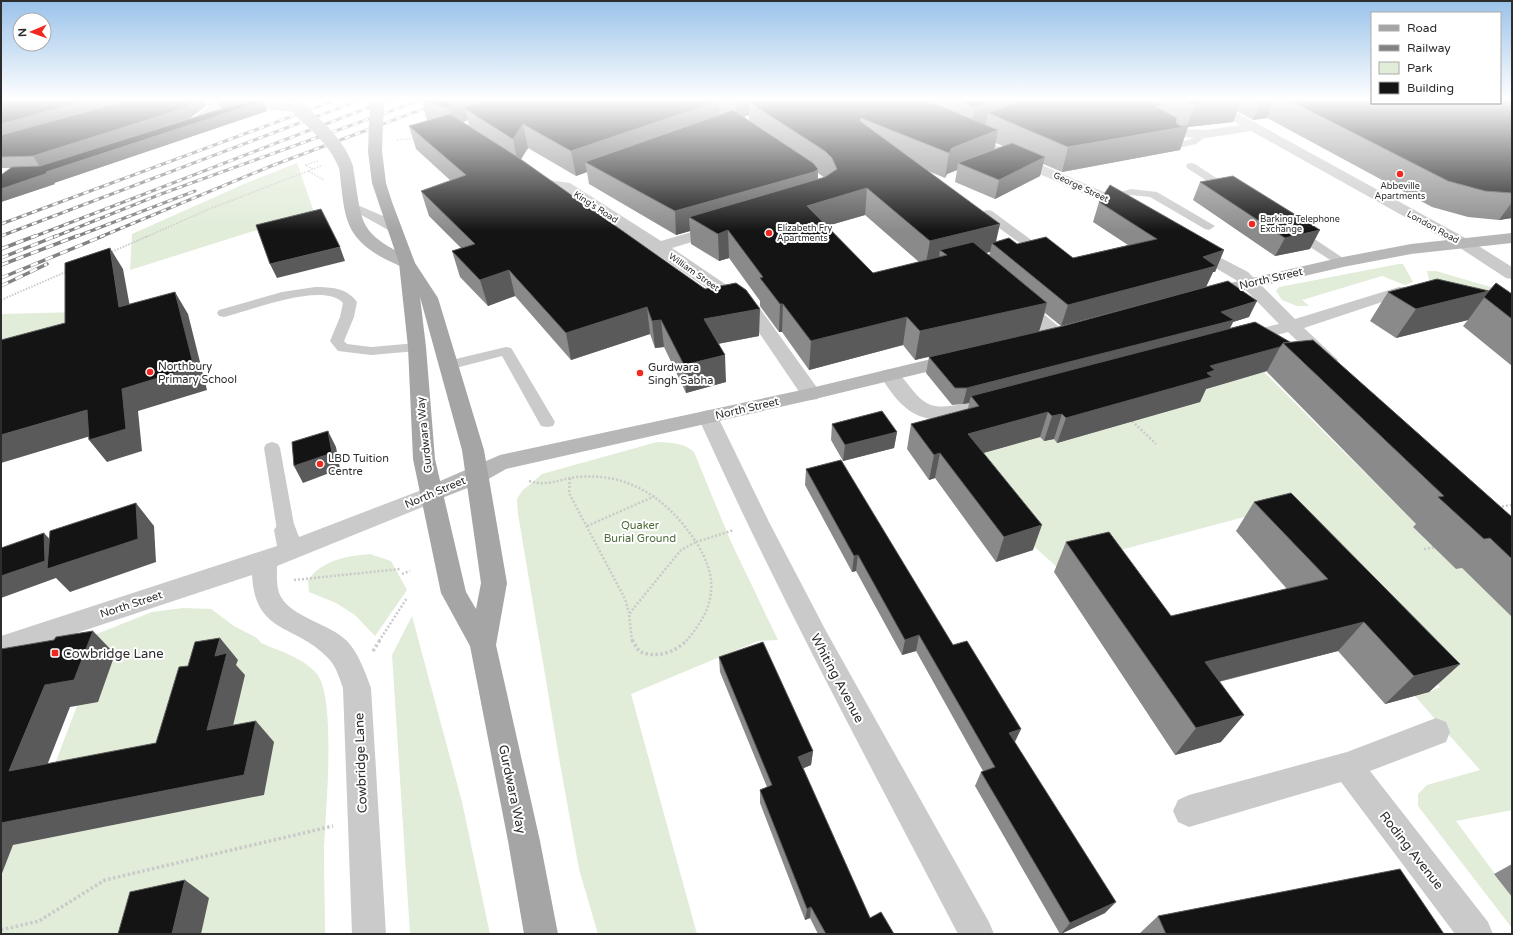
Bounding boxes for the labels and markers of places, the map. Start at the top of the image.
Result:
marker: Abbeville Apartments [1395,169,1405,179]
place label: Abbeville Apartments [1375,181,1425,202]
place label: Barking Telephone Exchange [1260,214,1340,235]
marker: Barking Telephone Exchange [1247,219,1257,229]
place label: Elizabeth Fry Apartments [777,223,832,244]
marker: Elizabeth Fry Apartments [764,228,774,238]
place label: Northbury Primary School [158,360,237,386]
place label: Gurdwara Singh Sabha [648,361,713,387]
marker: Northbury Primary School [145,367,155,377]
marker: Gurdwara Singh Sabha [635,368,645,378]
place label: LBD Tuition Centre [328,452,389,478]
marker: LBD Tuition Centre [315,459,325,469]
place label: Cowbridge Lane [63,646,164,662]
marker: Cowbridge Lane [50,648,60,658]

